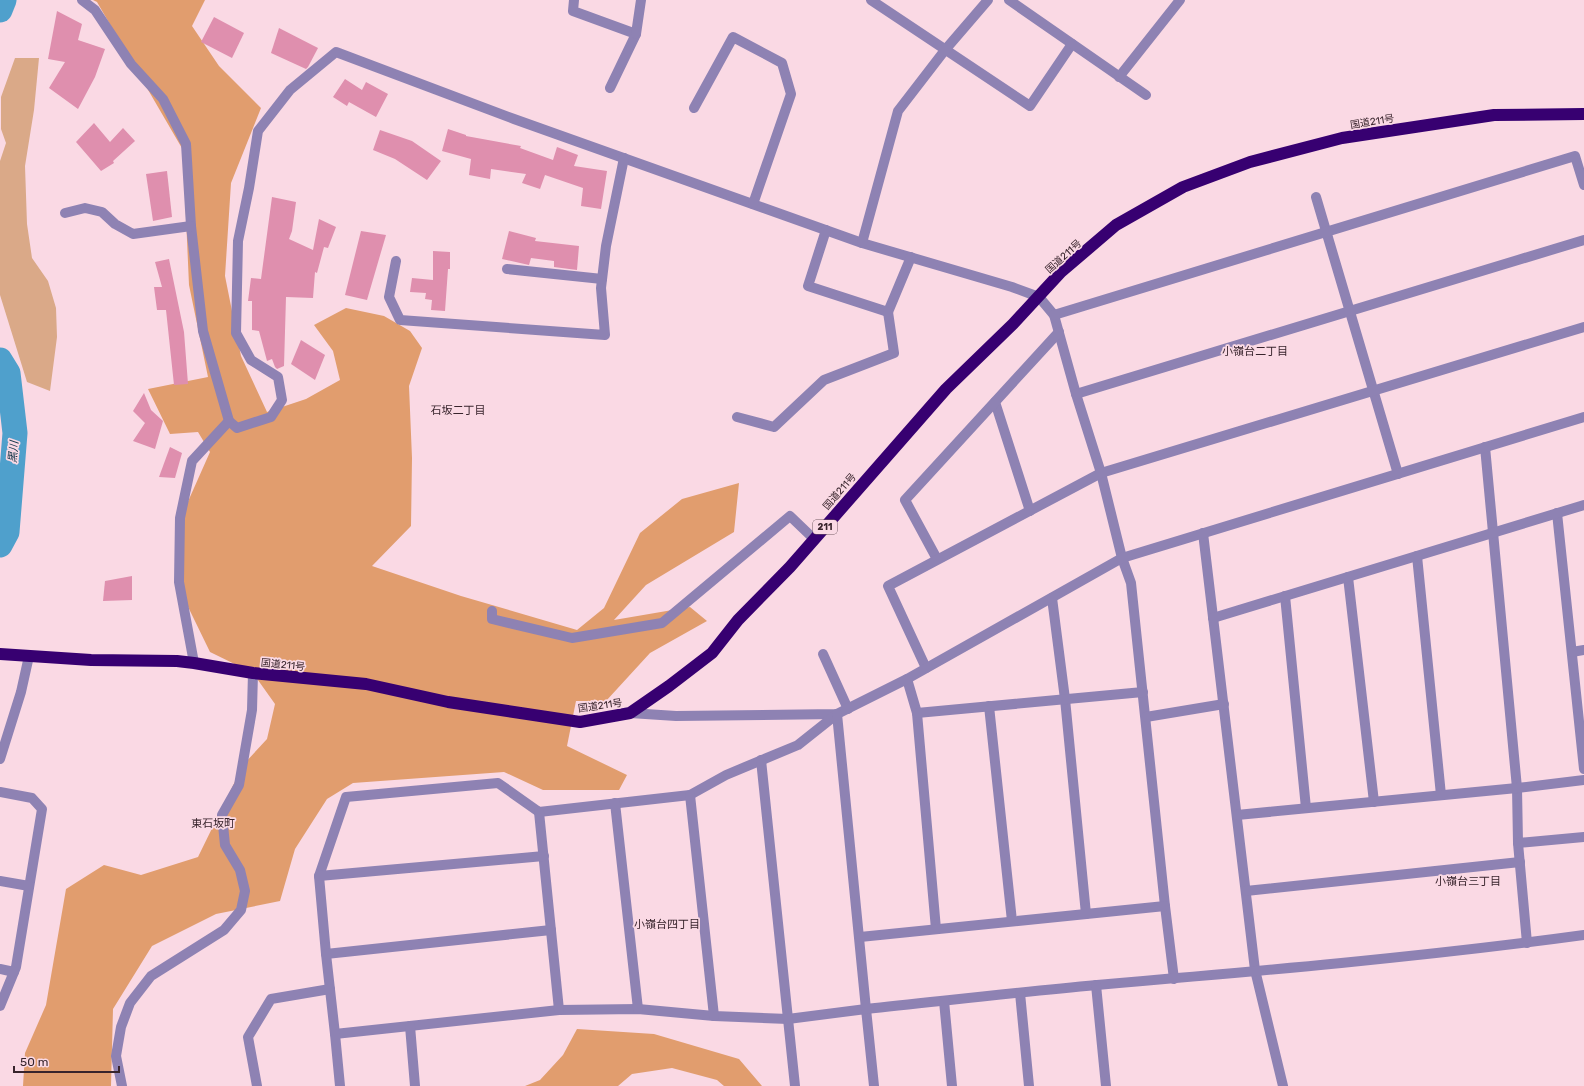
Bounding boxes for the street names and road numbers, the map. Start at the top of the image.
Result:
street label: 国道211号 [1349,113,1395,131]
street label: 国道211号 [1043,237,1084,276]
street label: 国道211号 [821,471,859,512]
road number: 211 [813,520,837,534]
street label: 国道211号 [260,657,306,673]
street label: 国道211号 [577,697,623,715]

